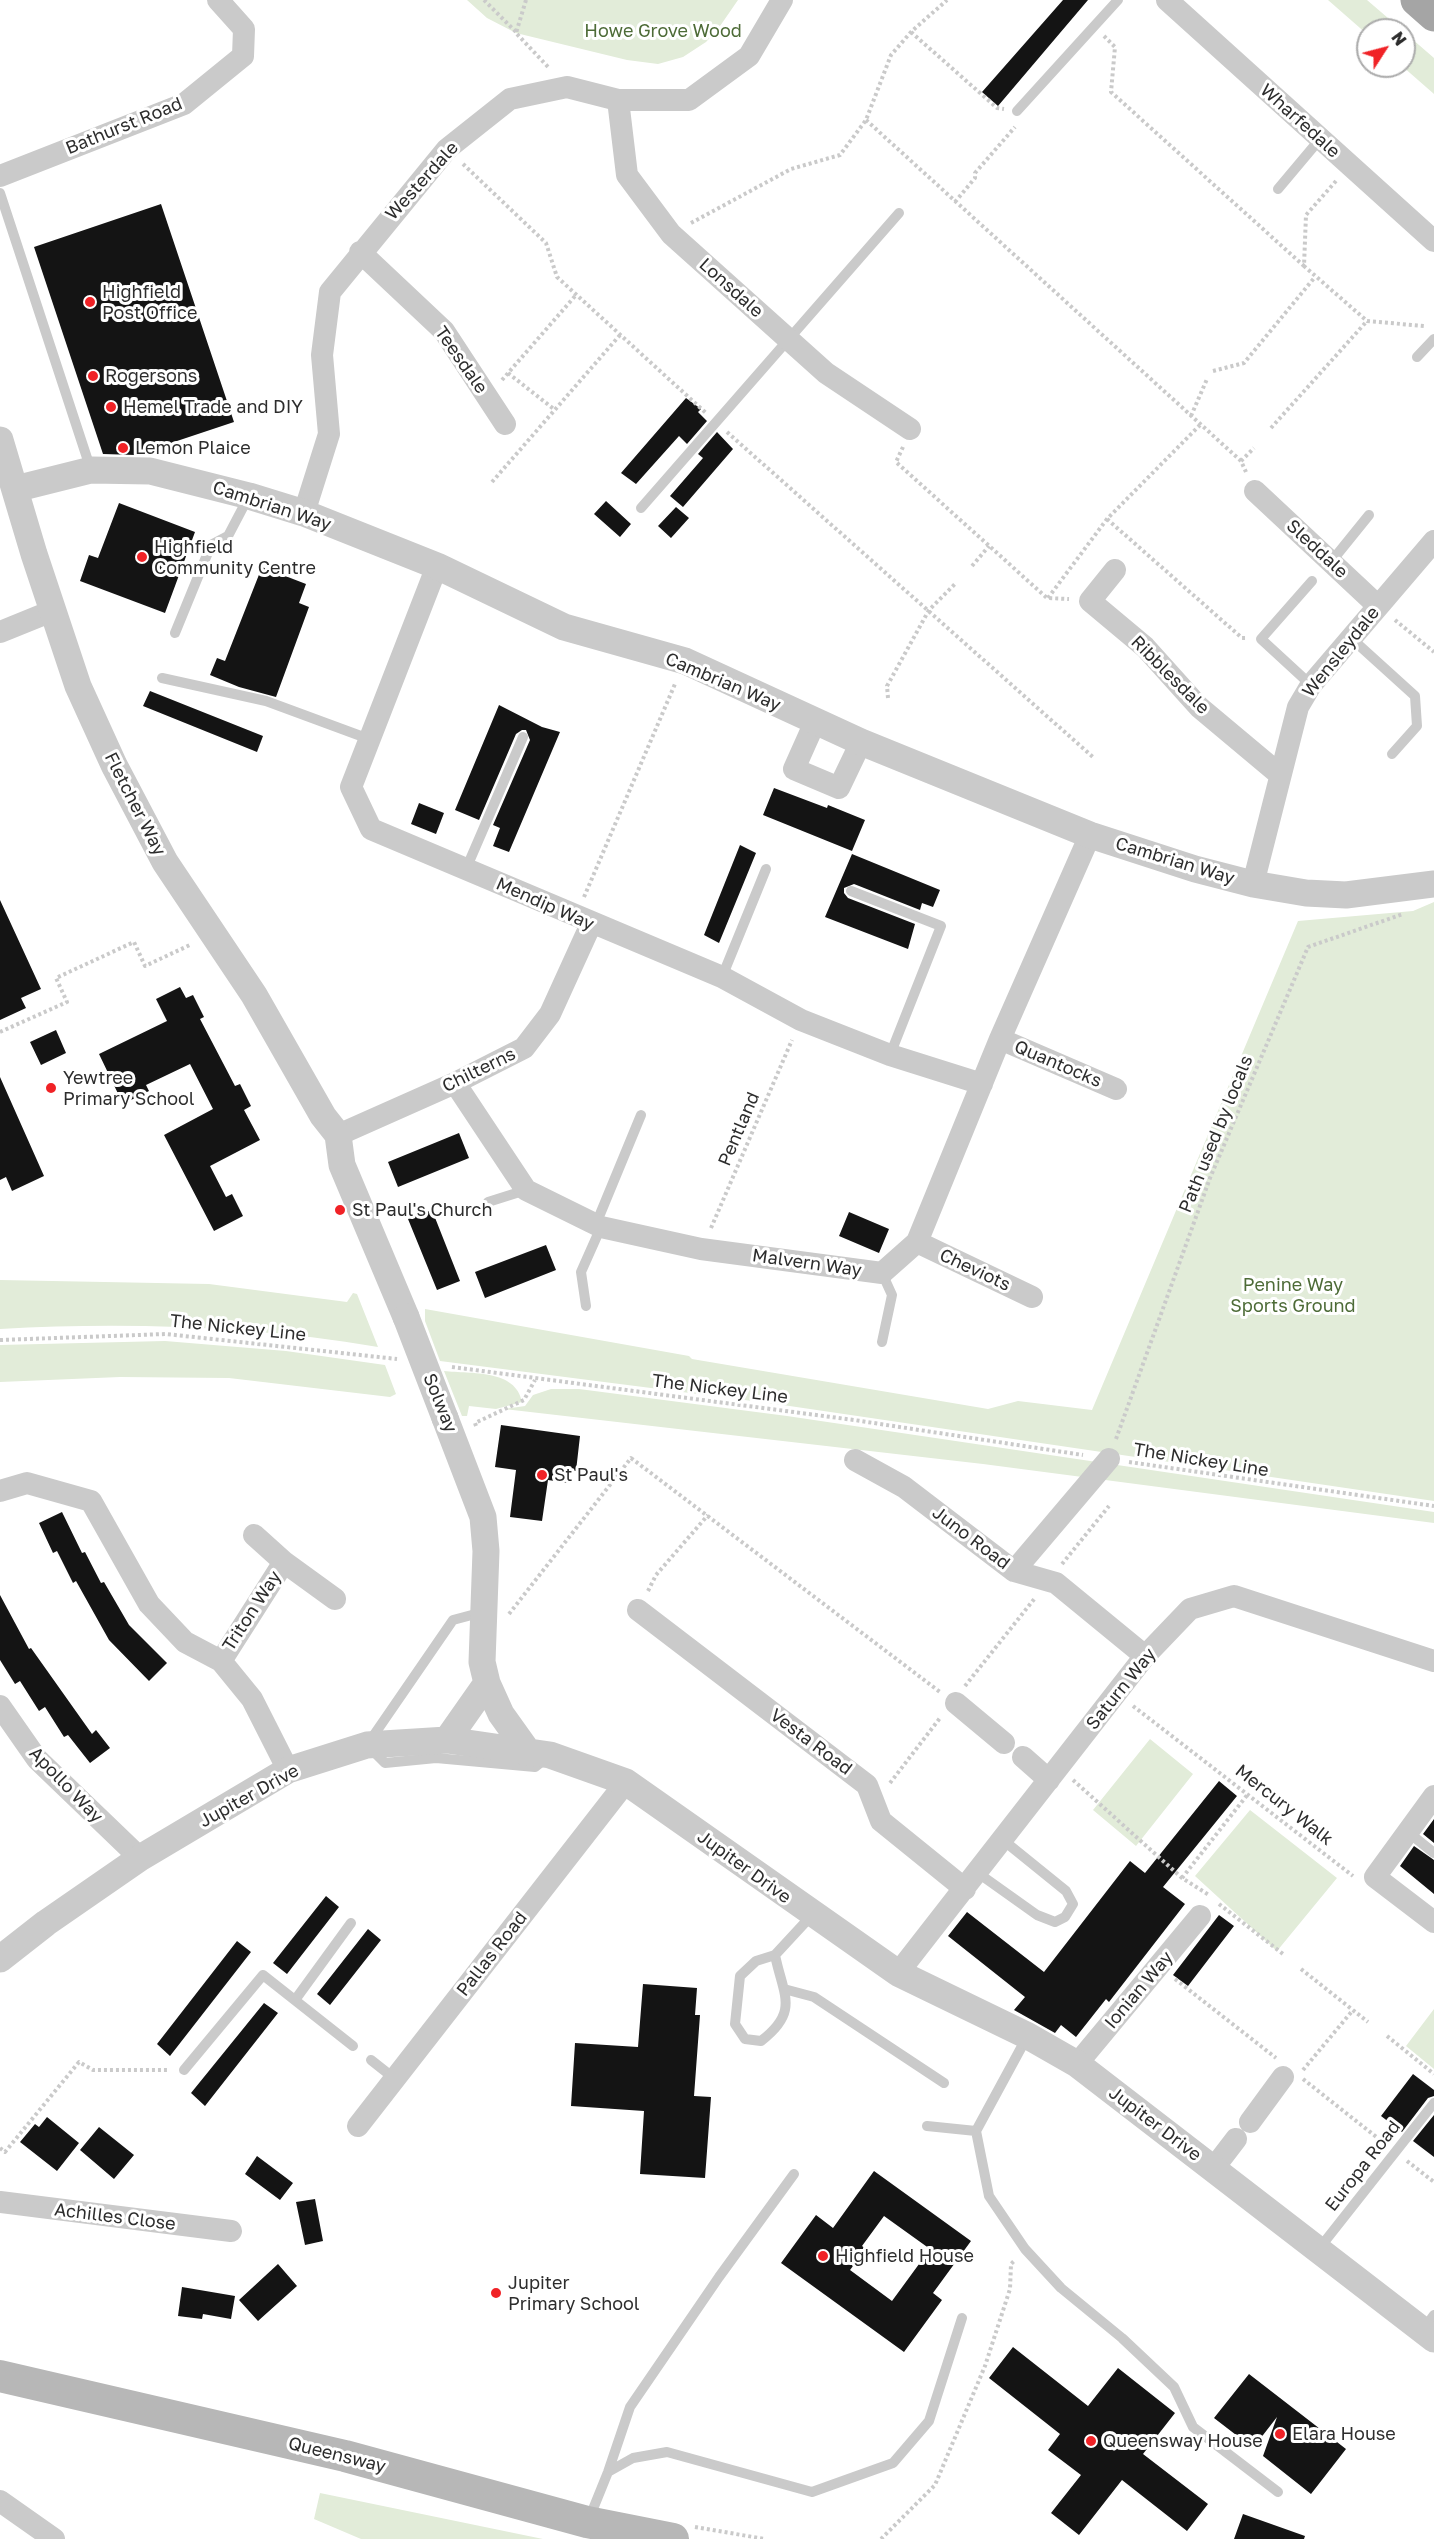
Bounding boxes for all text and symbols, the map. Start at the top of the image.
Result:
north arrow [1356,18,1416,78]
park label: Howe Grove Wood [584,20,742,42]
text: N [1387,28,1411,49]
street label: Wharfedale [1256,80,1344,162]
street label: Bathurst Road [63,93,185,159]
street label: Westerdale [381,137,463,225]
street label: Lonsdale [695,254,767,322]
place label: Highfield Post Office [102,281,197,324]
marker: Highfield Post Office [83,295,97,309]
street label: Teesdale [430,322,492,398]
place label: Rogersons [105,365,197,387]
marker: Rogersons [86,369,100,383]
place label: Hemel Trade and DIY [123,396,303,418]
marker: Hemel Trade and DIY [104,400,118,414]
place label: Lemon Plaice [135,437,251,459]
marker: Lemon Plaice [116,441,130,455]
street label: Cambrian Way [210,477,334,535]
street label: Sleddale [1282,515,1352,583]
place label: Highfield Community Centre [154,536,316,578]
marker: Highfield Community Centre [135,550,149,564]
street label: Wensleydale [1298,602,1384,702]
street label: Ribblesdale [1126,631,1214,719]
street label: Cambrian Way [662,648,784,716]
street label: Fletcher Way [100,749,170,859]
street label: Cambrian Way [1113,833,1237,889]
street label: Mendip Way [493,873,597,935]
street label: Quantocks [1011,1036,1105,1092]
street label: Chilterns [439,1043,519,1097]
street label: Path used by locals [1175,1052,1257,1216]
place label: Yewtree Primary School [63,1067,195,1110]
marker: Yewtree Primary School [44,1081,58,1095]
street label: Pentland [714,1089,764,1169]
place label: St Paul's Church [352,1199,492,1221]
marker: St Paul's Church [333,1203,347,1217]
street label: Cheviots [936,1244,1014,1296]
street label: Malvern Way [751,1245,863,1281]
park label: Penine Way Sports Ground [1230,1274,1356,1316]
street label: The Nickey Line [169,1310,307,1346]
street label: Solway [418,1370,462,1436]
street label: The Nickey Line [651,1370,789,1408]
street label: The Nickey Line [1132,1439,1270,1481]
place label: St Paul's [554,1464,628,1486]
marker: St Paul's [535,1468,549,1482]
street label: Juno Road [928,1502,1014,1574]
street label: Triton Way [218,1567,286,1655]
street label: Saturn Way [1082,1644,1160,1734]
street label: Vesta Road [766,1704,856,1780]
street label: Apollo Way [25,1743,107,1827]
street label: Jupiter Drive [195,1760,303,1832]
street label: Mercury Walk [1231,1760,1337,1850]
street label: Jupiter Drive [693,1826,795,1908]
street label: Pallas Road [452,1907,532,2001]
street label: Ionian Way [1100,1947,1178,2033]
street label: Jupiter Drive [1104,2082,1206,2166]
street label: Europa Road [1321,2116,1405,2216]
street label: Achilles Close [53,2199,177,2235]
place label: Highfield House [835,2245,974,2267]
marker: Highfield House [816,2249,830,2263]
place label: Jupiter Primary School [508,2272,640,2314]
marker: Jupiter Primary School [489,2286,503,2300]
place label: Elara House [1292,2423,1396,2445]
marker: Elara House [1273,2427,1287,2441]
place label: Queensway House [1103,2430,1263,2452]
street label: Queensway [286,2432,388,2478]
marker: Queensway House [1084,2434,1098,2448]

